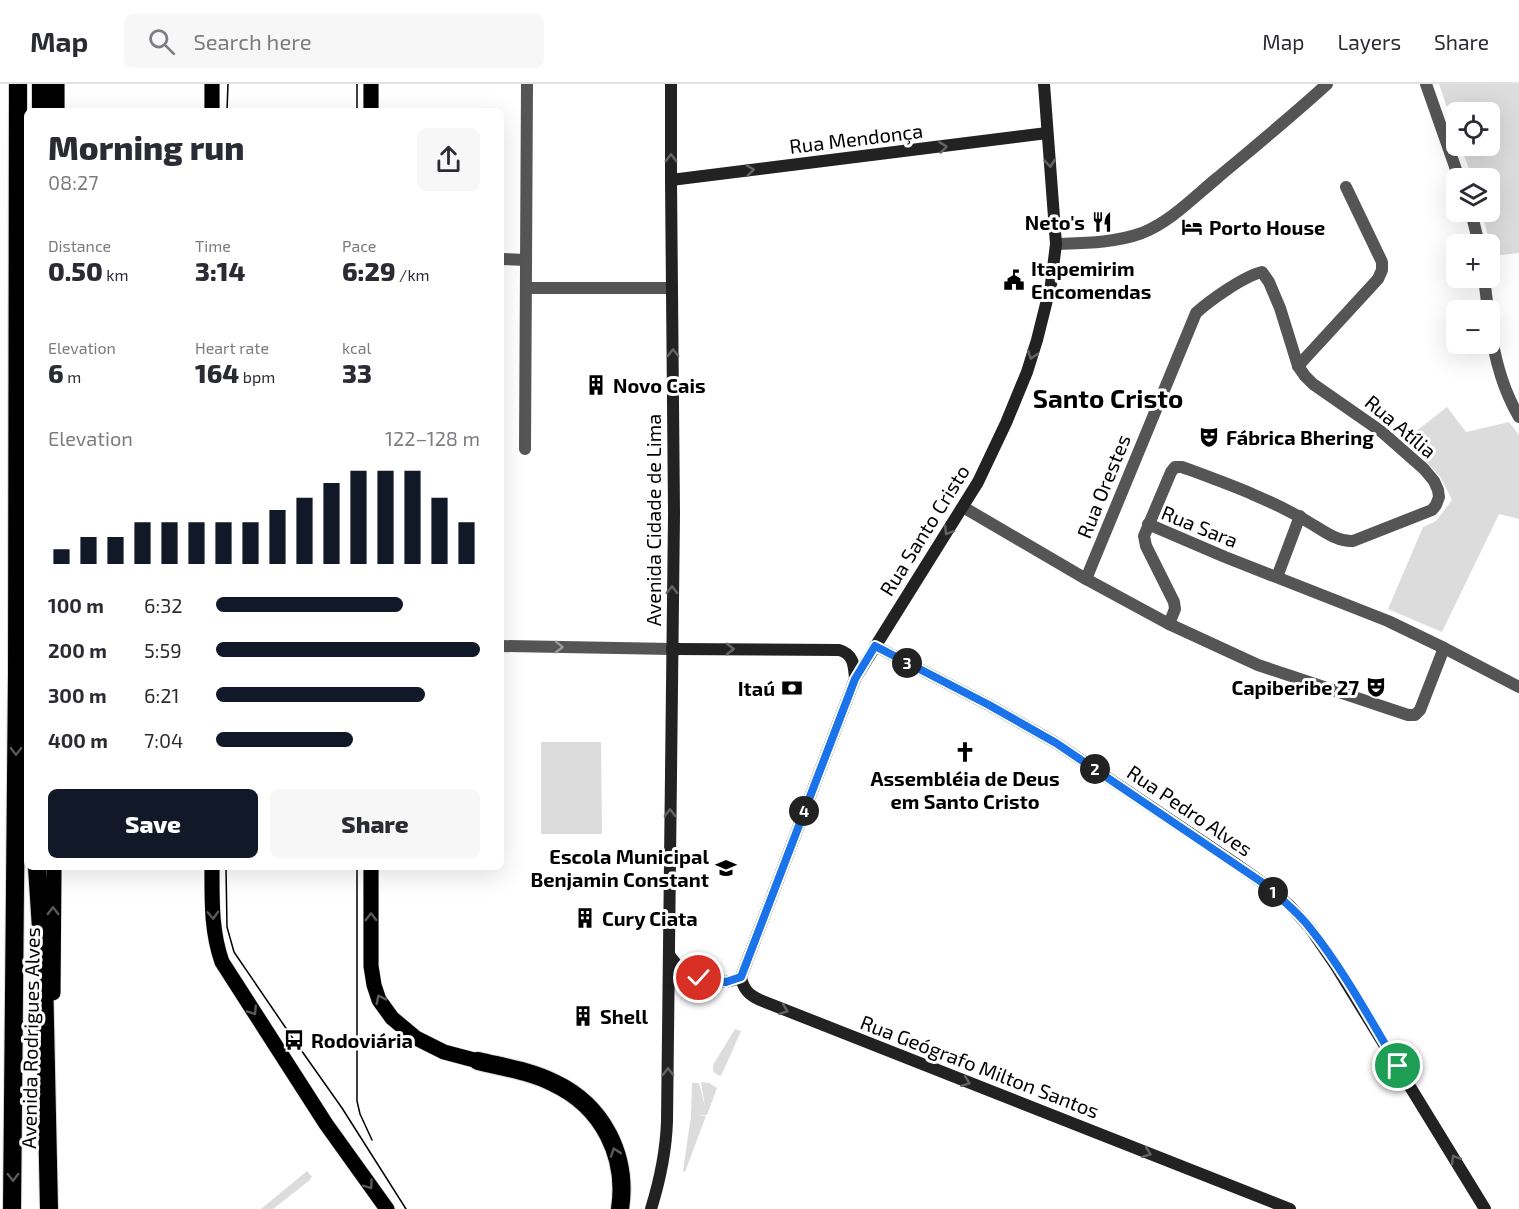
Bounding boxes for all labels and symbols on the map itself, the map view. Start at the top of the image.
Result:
street label: Rua Mendonça [788,118,924,159]
one-way arrow [939,141,948,153]
one-way arrow [665,154,677,163]
one-way arrow [1043,159,1056,168]
one-way arrow [745,165,754,177]
place label: Neto's [1025,210,1085,234]
restaurant icon: Neto's [1090,210,1114,234]
hotel icon: Porto House [1180,215,1204,239]
place label: Porto House [1209,215,1325,239]
place label: Itapemirim Encomendas [1031,256,1151,303]
public building icon: Itapemirim Encomendas [1002,268,1026,292]
one-way arrow [666,349,679,358]
one-way arrow [1027,349,1040,360]
building icon: Novo Cais [584,373,608,397]
place label: Novo Cais [613,373,706,397]
district label: Santo Cristo [1033,382,1183,413]
street label: Rua Atília [1361,389,1441,463]
street label: Avenida Cidade de Lima [641,414,665,626]
theatre icon: Fábrica Bhering [1197,425,1221,449]
place label: Fábrica Bhering [1226,425,1374,449]
street label: Rua Orestes [1071,431,1135,541]
street label: Rua Santo Cristo [874,460,974,600]
street label: Rua Sara [1158,500,1242,552]
one-way arrow [944,525,956,535]
one-way arrow [666,586,679,595]
one-way arrow [555,641,564,653]
one-way arrow [726,643,735,655]
pin: 3 [892,648,922,678]
place label: Capiberibe 27 [1231,675,1359,699]
theatre icon: Capiberibe 27 [1364,675,1388,699]
place label: Itaú [738,676,775,700]
bank icon: Itaú [780,676,804,700]
church icon: Assembléia de Deus em Santo Cristo [953,740,977,764]
one-way arrow [10,747,22,756]
pin: 2 [1080,754,1110,784]
street label: Rua Pedro Alves [1123,759,1257,861]
place label: Assembléia de Deus em Santo Cristo [870,766,1060,813]
pin: 4 [789,796,819,826]
one-way arrow [664,809,676,818]
place label: Escola Municipal Benjamin Constant [530,844,709,891]
school or university icon: Escola Municipal Benjamin Constant [714,856,738,880]
pin: 1 [1258,877,1288,907]
building icon: Cury Ciata [573,906,597,930]
place label: Cury Ciata [602,906,698,931]
one-way arrow [47,907,59,916]
one-way arrow [206,910,219,919]
one-way arrow [365,912,377,921]
street label: Avenida Rodrigues Alves [16,927,44,1149]
pin [673,952,724,1003]
one-way arrow [375,994,387,1005]
one-way arrow [778,1003,789,1015]
building icon: Shell [571,1004,595,1028]
place label: Shell [600,1004,649,1028]
one-way arrow [245,1005,257,1015]
street label: Rua Geógrafo Milton Santos [857,1009,1103,1123]
bus stop icon: Rodoviária [282,1028,306,1052]
place label: Rodoviária [311,1028,413,1052]
pin [1372,1040,1423,1091]
one-way arrow [662,1068,674,1077]
one-way arrow [960,1074,971,1087]
one-way arrow [1141,1146,1152,1158]
one-way arrow [610,1147,623,1157]
one-way arrow [1450,1155,1462,1165]
one-way arrow [7,1173,19,1182]
one-way arrow [362,1178,373,1189]

